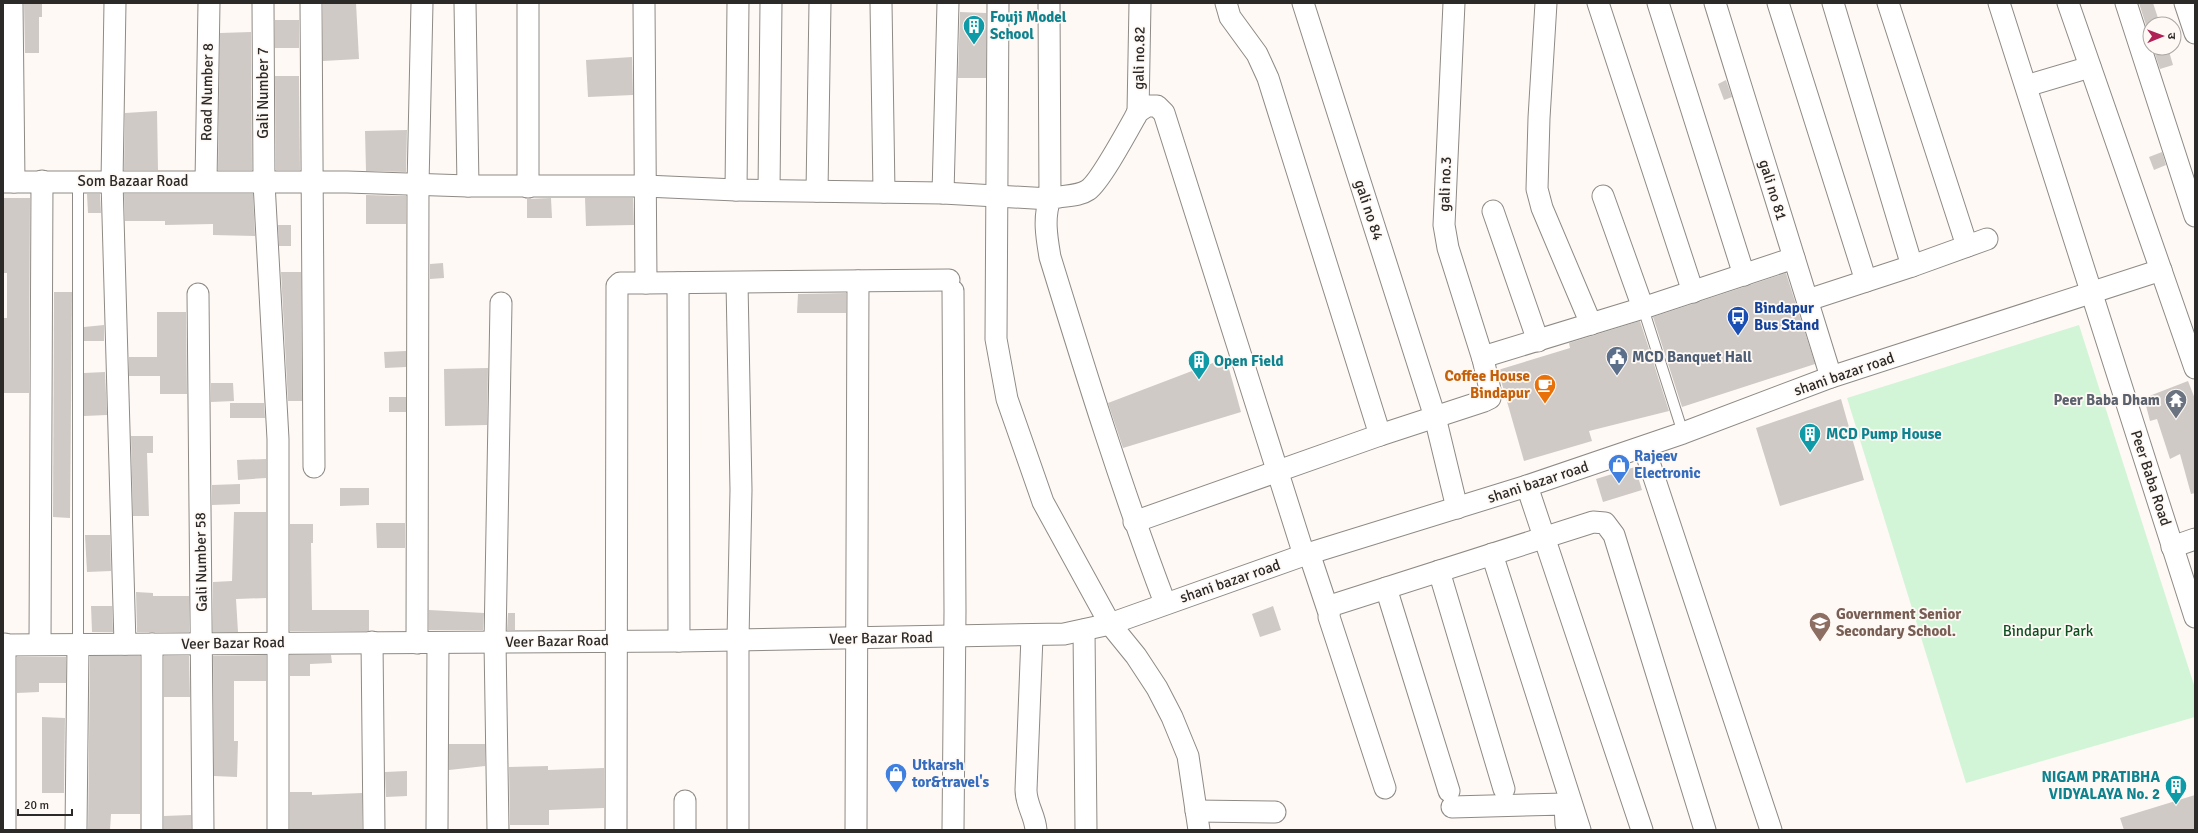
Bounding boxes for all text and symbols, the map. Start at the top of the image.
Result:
place label: Fouji Model School [990,8,1067,43]
building icon: Fouji Model School [961,13,987,46]
north arrow [2142,16,2182,56]
street label: gali no.82 [1129,26,1149,90]
text: उ [2165,33,2178,40]
street label: Road Number 8 [197,43,217,141]
street label: Gali Number 7 [254,47,272,139]
street label: gali no.3 [1435,156,1455,212]
street label: gali no 81 [1755,157,1791,223]
street label: Som Bazaar Road [78,172,188,190]
street label: gali no 84 [1351,177,1387,243]
place label: Bindapur Bus Stand [1754,299,1819,334]
bus stop icon: Bindapur Bus Stand [1725,304,1751,337]
public building icon: MCD Banquet Hall [1604,344,1630,377]
building icon: Open Field [1186,348,1212,381]
place label: MCD Banquet Hall [1632,348,1752,366]
street label: shani bazar road [1791,348,1897,400]
place label: Open Field [1214,352,1284,370]
place label: Coffee House Bindapur [1445,367,1530,402]
cafe icon: Coffee House Bindapur [1532,372,1558,405]
temple icon: Peer Baba Dham [2163,387,2189,420]
place label: Peer Baba Dham [2053,391,2160,409]
building icon: MCD Pump House [1797,421,1823,454]
place label: MCD Pump House [1826,425,1942,443]
street label: Peer Baba Road [2127,428,2175,528]
place label: Rajeev Electronic [1634,447,1701,482]
shop icon: Rajeev Electronic [1606,452,1632,485]
street label: shani bazar road [1485,457,1591,507]
street label: Gali Number 58 [191,512,211,612]
street label: shani bazar road [1177,555,1283,607]
place label: Government Senior Secondary School. [1836,605,1961,640]
school or university icon: Government Senior Secondary School. [1807,610,1833,643]
park label: Bindapur Park [2003,622,2094,640]
street label: Veer Bazar Road [829,628,933,648]
street label: Veer Bazar Road [505,631,609,651]
street label: Veer Bazar Road [181,633,285,653]
place label: Utkarsh tor&travel's [911,756,990,791]
shop icon: Utkarsh tor&travel's [883,761,909,794]
place label: NIGAM PRATIBHA VIDYALAYA No. 2 [2041,768,2160,803]
building icon: NIGAM PRATIBHA VIDYALAYA No. 2 [2163,773,2189,806]
scale bar [18,791,72,817]
text: 20 m [24,798,49,813]

